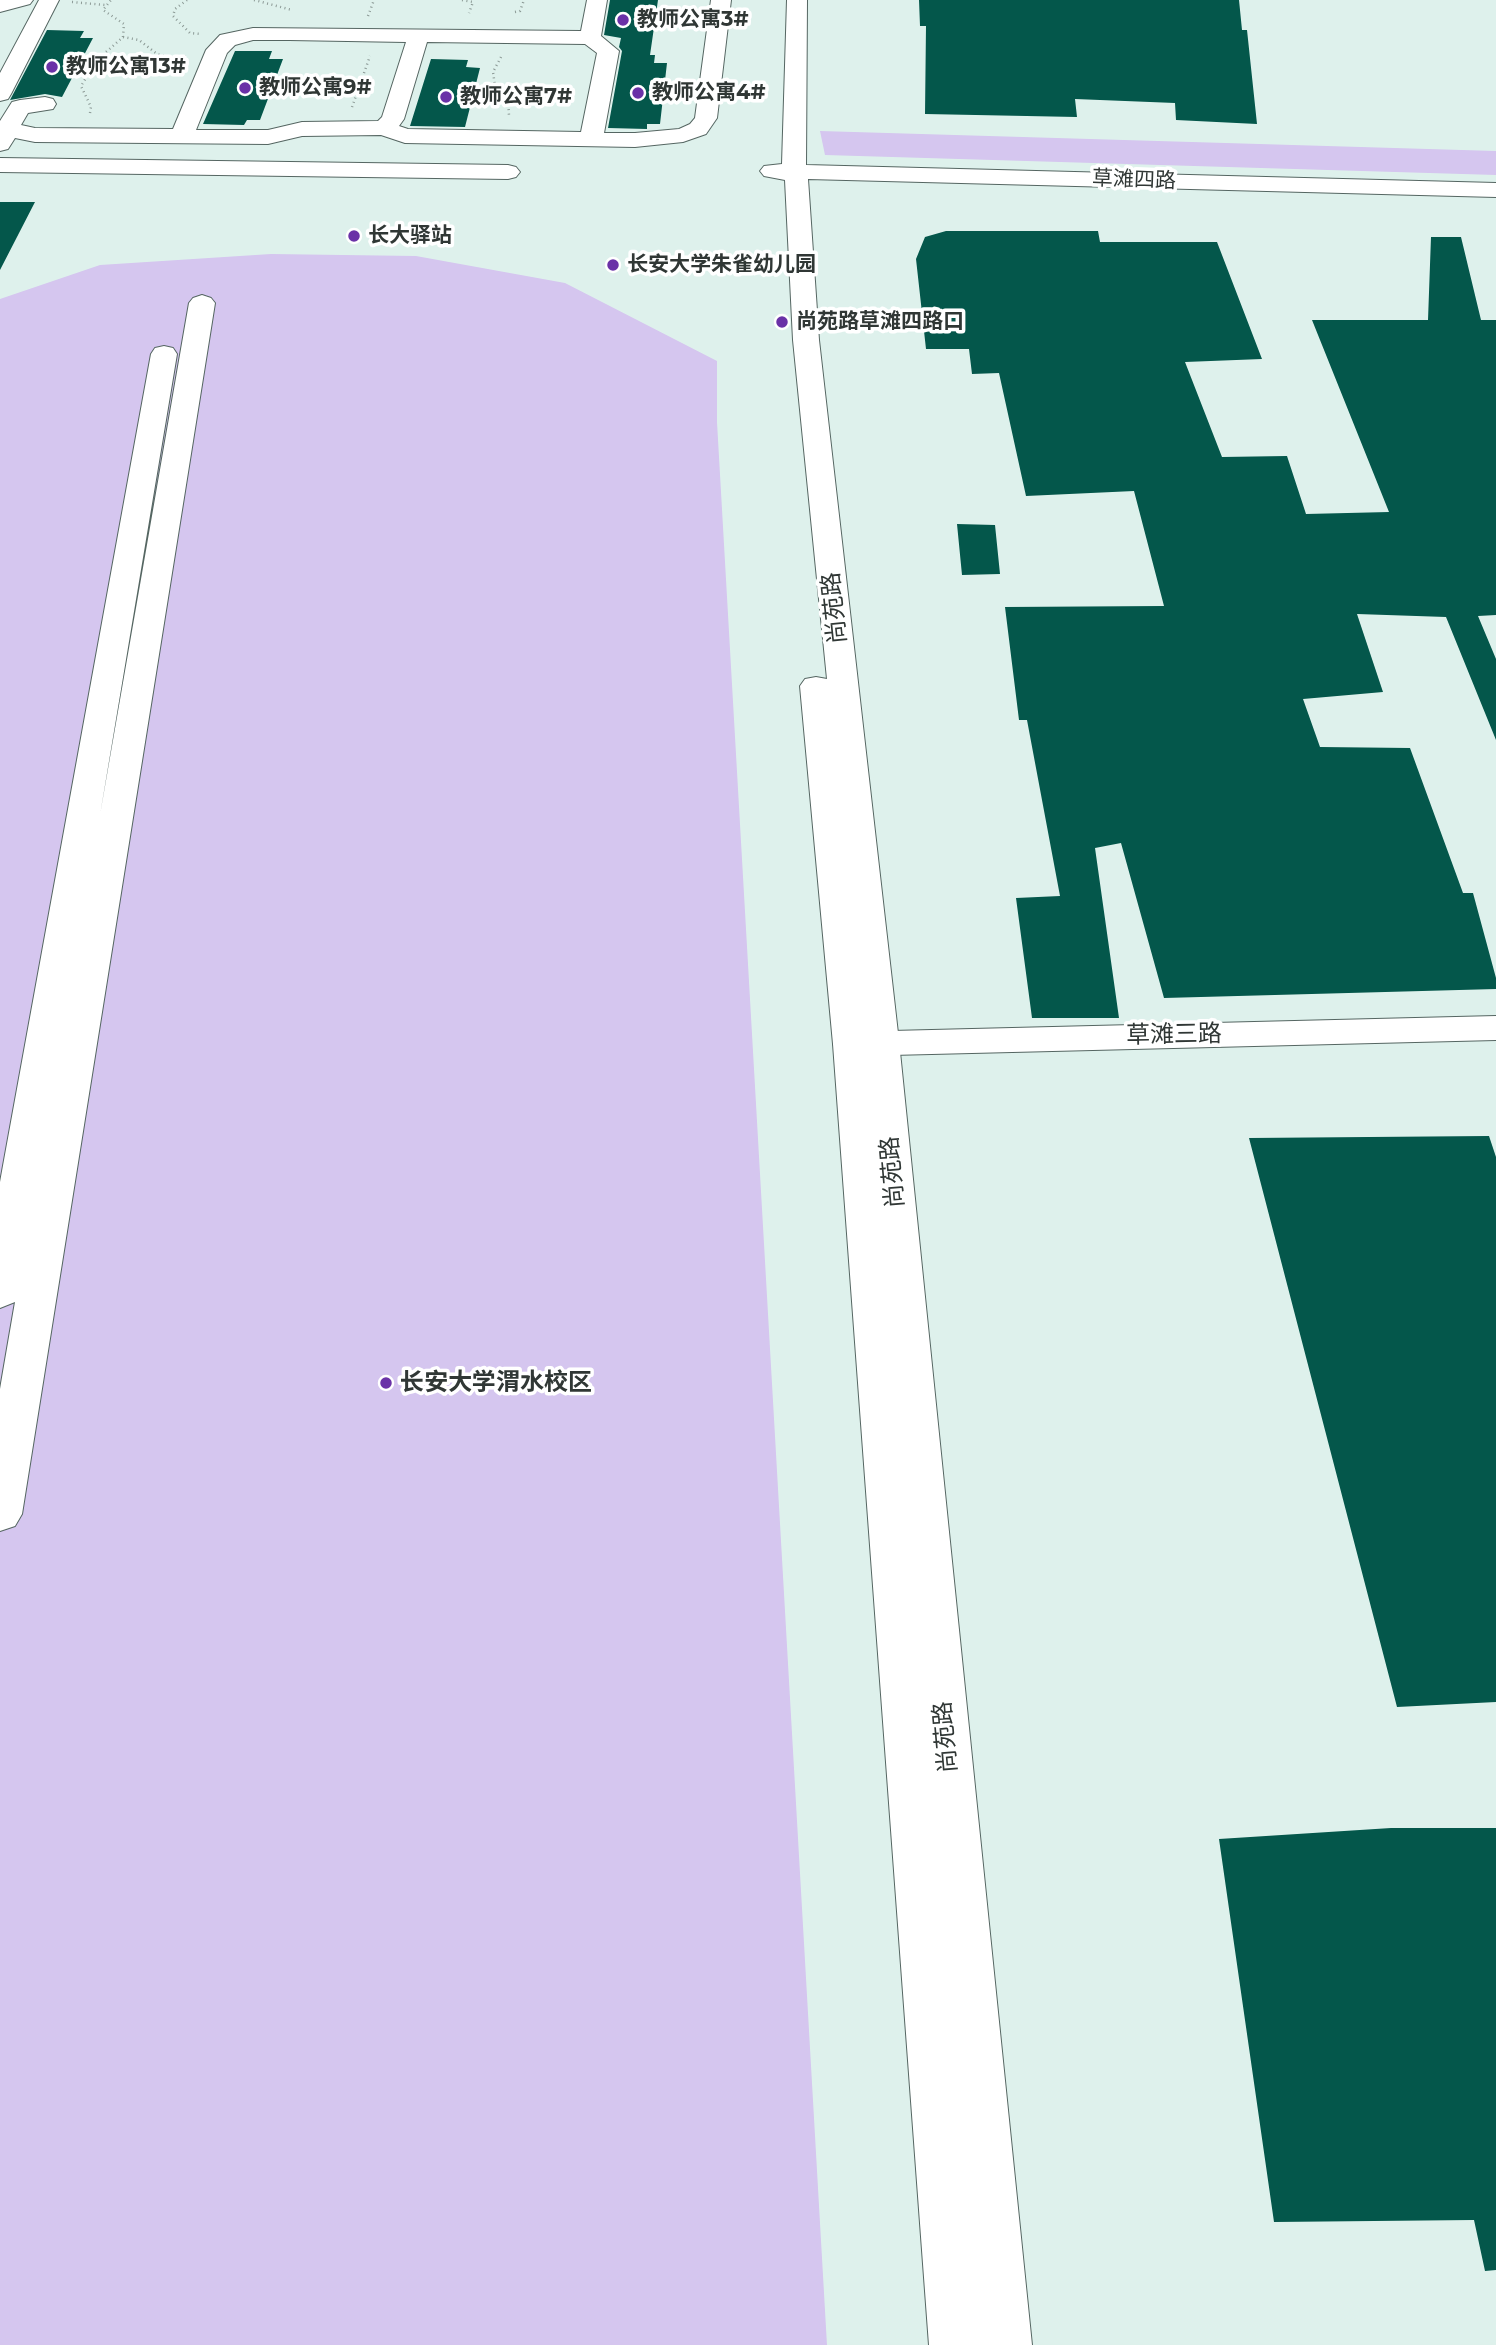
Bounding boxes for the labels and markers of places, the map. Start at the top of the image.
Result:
place label: 教师公寓3# [637,7,749,33]
marker: 教师公寓3# [615,12,631,28]
place label: 教师公寓13# [66,54,186,80]
marker: 教师公寓13# [44,59,60,75]
place label: 教师公寓9# [259,75,371,101]
marker: 教师公寓9# [237,80,253,96]
place label: 教师公寓4# [652,80,766,106]
place label: 教师公寓7# [460,84,572,110]
marker: 教师公寓4# [630,85,646,101]
marker: 教师公寓7# [438,89,454,105]
place label: 长大驿站 [368,223,452,249]
marker: 长大驿站 [346,228,362,244]
place label: 长安大学朱雀幼儿园 [627,252,816,278]
marker: 长安大学朱雀幼儿园 [605,257,621,273]
place label: 尚苑路草滩四路口 [796,309,964,335]
marker: 尚苑路草滩四路口 [774,314,790,330]
place label: 长安大学渭水校区 [400,1369,592,1397]
marker: 长安大学渭水校区 [378,1375,394,1391]

